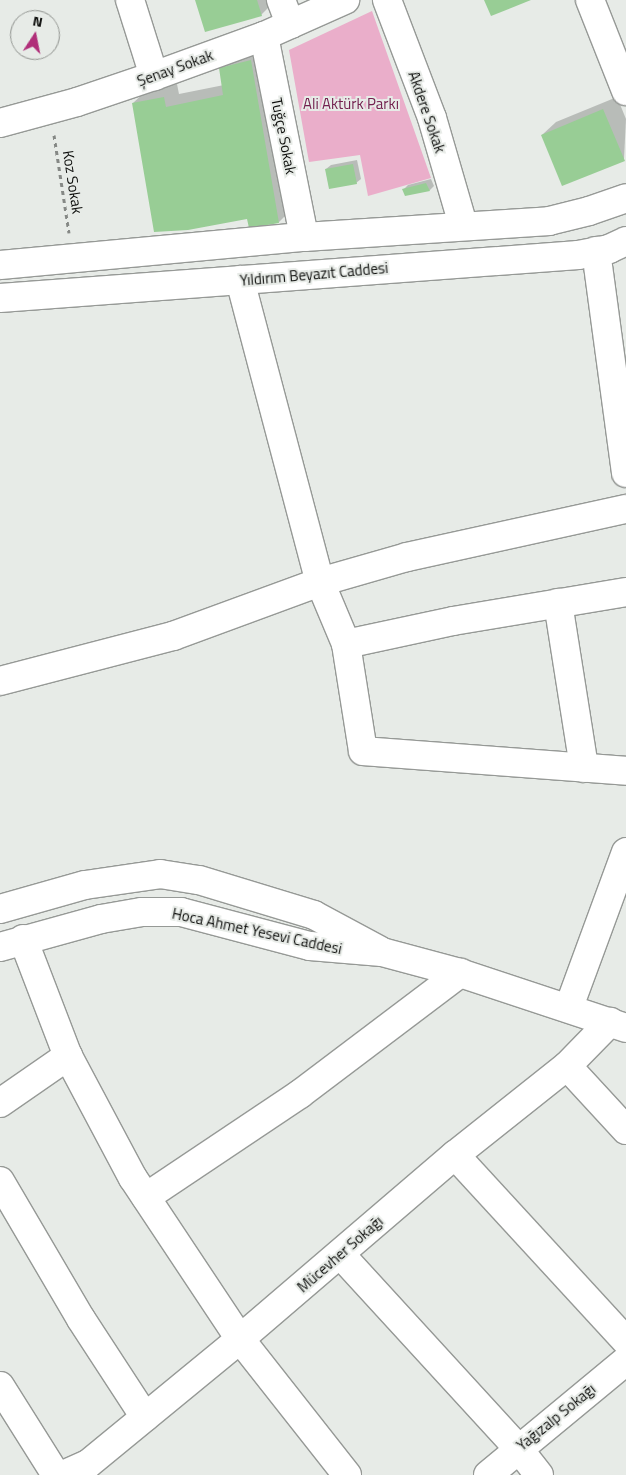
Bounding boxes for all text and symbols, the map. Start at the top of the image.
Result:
north arrow [10,10,60,60]
text: N [31,10,45,32]
street label: Şenay Sokak [135,46,215,90]
street label: Akdere Sokak [405,69,449,155]
park label: Ali Aktürk Parkı [303,95,399,113]
street label: Tuğçe Sokak [268,96,300,176]
street label: Koz Sokak [59,149,87,215]
street label: Yıldırım Beyazıt Caddesi [239,259,389,289]
street label: Hoca Ahmet Yesevi Caddesi [170,904,344,958]
street label: Mücevher Sokağı [294,1212,386,1296]
street label: Yağızalp Sokağı [513,1380,599,1454]

